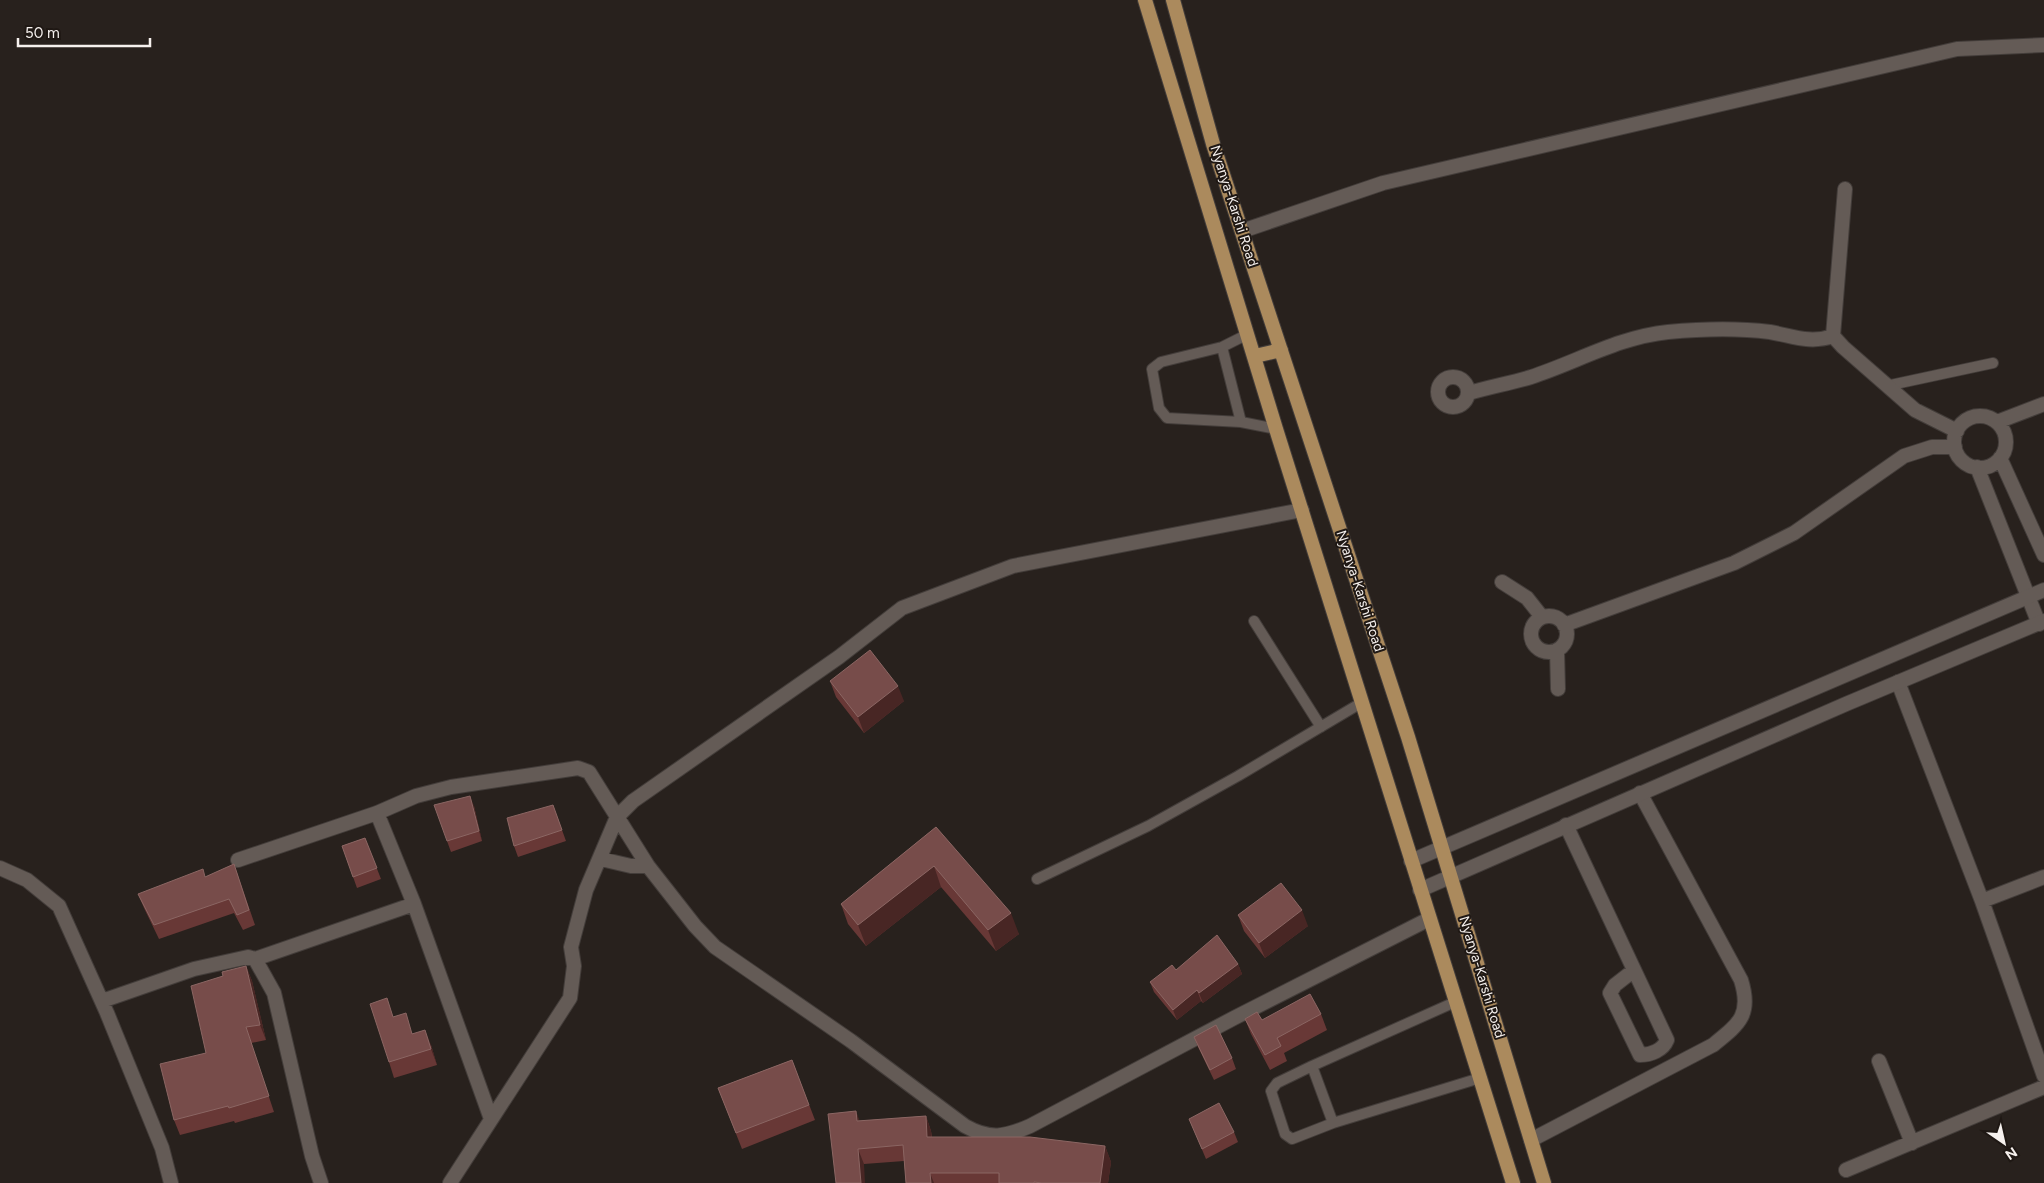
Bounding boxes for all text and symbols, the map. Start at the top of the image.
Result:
scale bar [18,15,150,47]
text: 50 m [25,24,60,42]
street label: Nyanya-Karshi Road [1206,143,1262,269]
street label: Nyanya-Karshi Road [1332,528,1388,654]
street label: Nyanya-Karshi Road [1455,914,1509,1040]
north arrow [1979,1118,2029,1168]
text: N [2002,1143,2020,1163]

